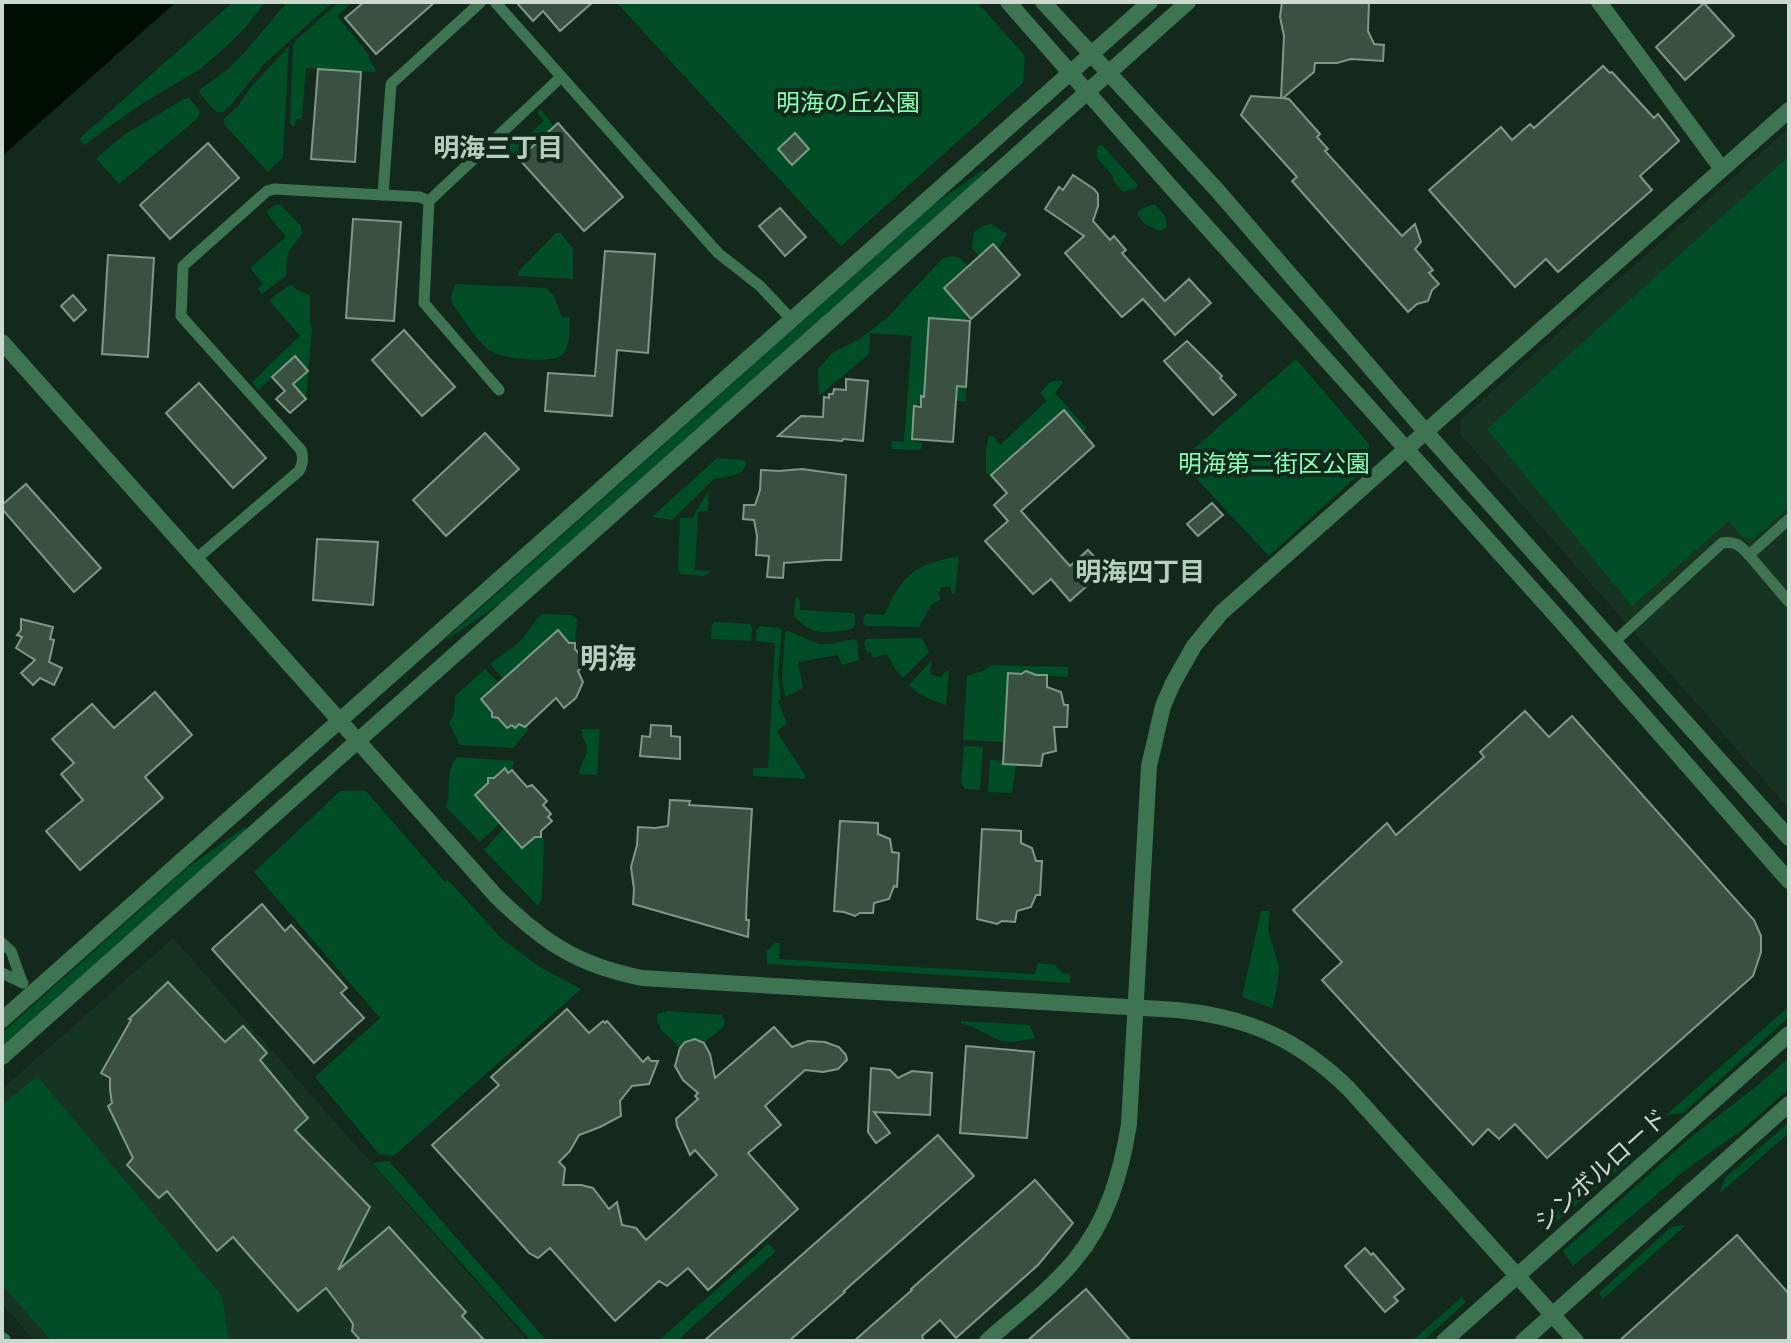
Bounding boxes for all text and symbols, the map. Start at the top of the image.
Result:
park label: 明海の丘公園 [776,88,920,117]
district label: 明海三丁目 [433,132,563,164]
park label: 明海第二街区公園 [1178,449,1370,478]
district label: 明海四丁目 [1075,556,1205,588]
district label: 明海 [580,641,636,675]
street label: シンボルロード [1529,1103,1673,1237]

